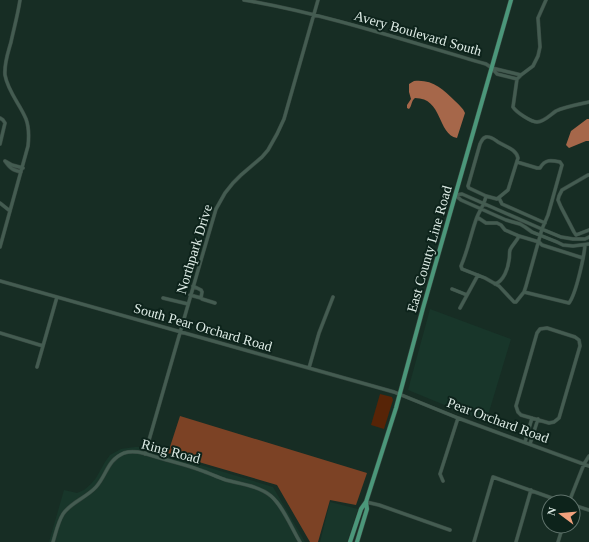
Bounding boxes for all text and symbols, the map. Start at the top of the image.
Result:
street label: Avery Boulevard South [352,8,483,59]
street label: East County Line Road [404,184,455,314]
street label: Northpark Drive [174,203,215,296]
street label: South Pear Orchard Road [132,300,274,354]
street label: Pear Orchard Road [445,395,551,446]
street label: Ring Road [140,436,202,467]
north arrow [541,494,581,534]
text: N [545,506,558,517]

